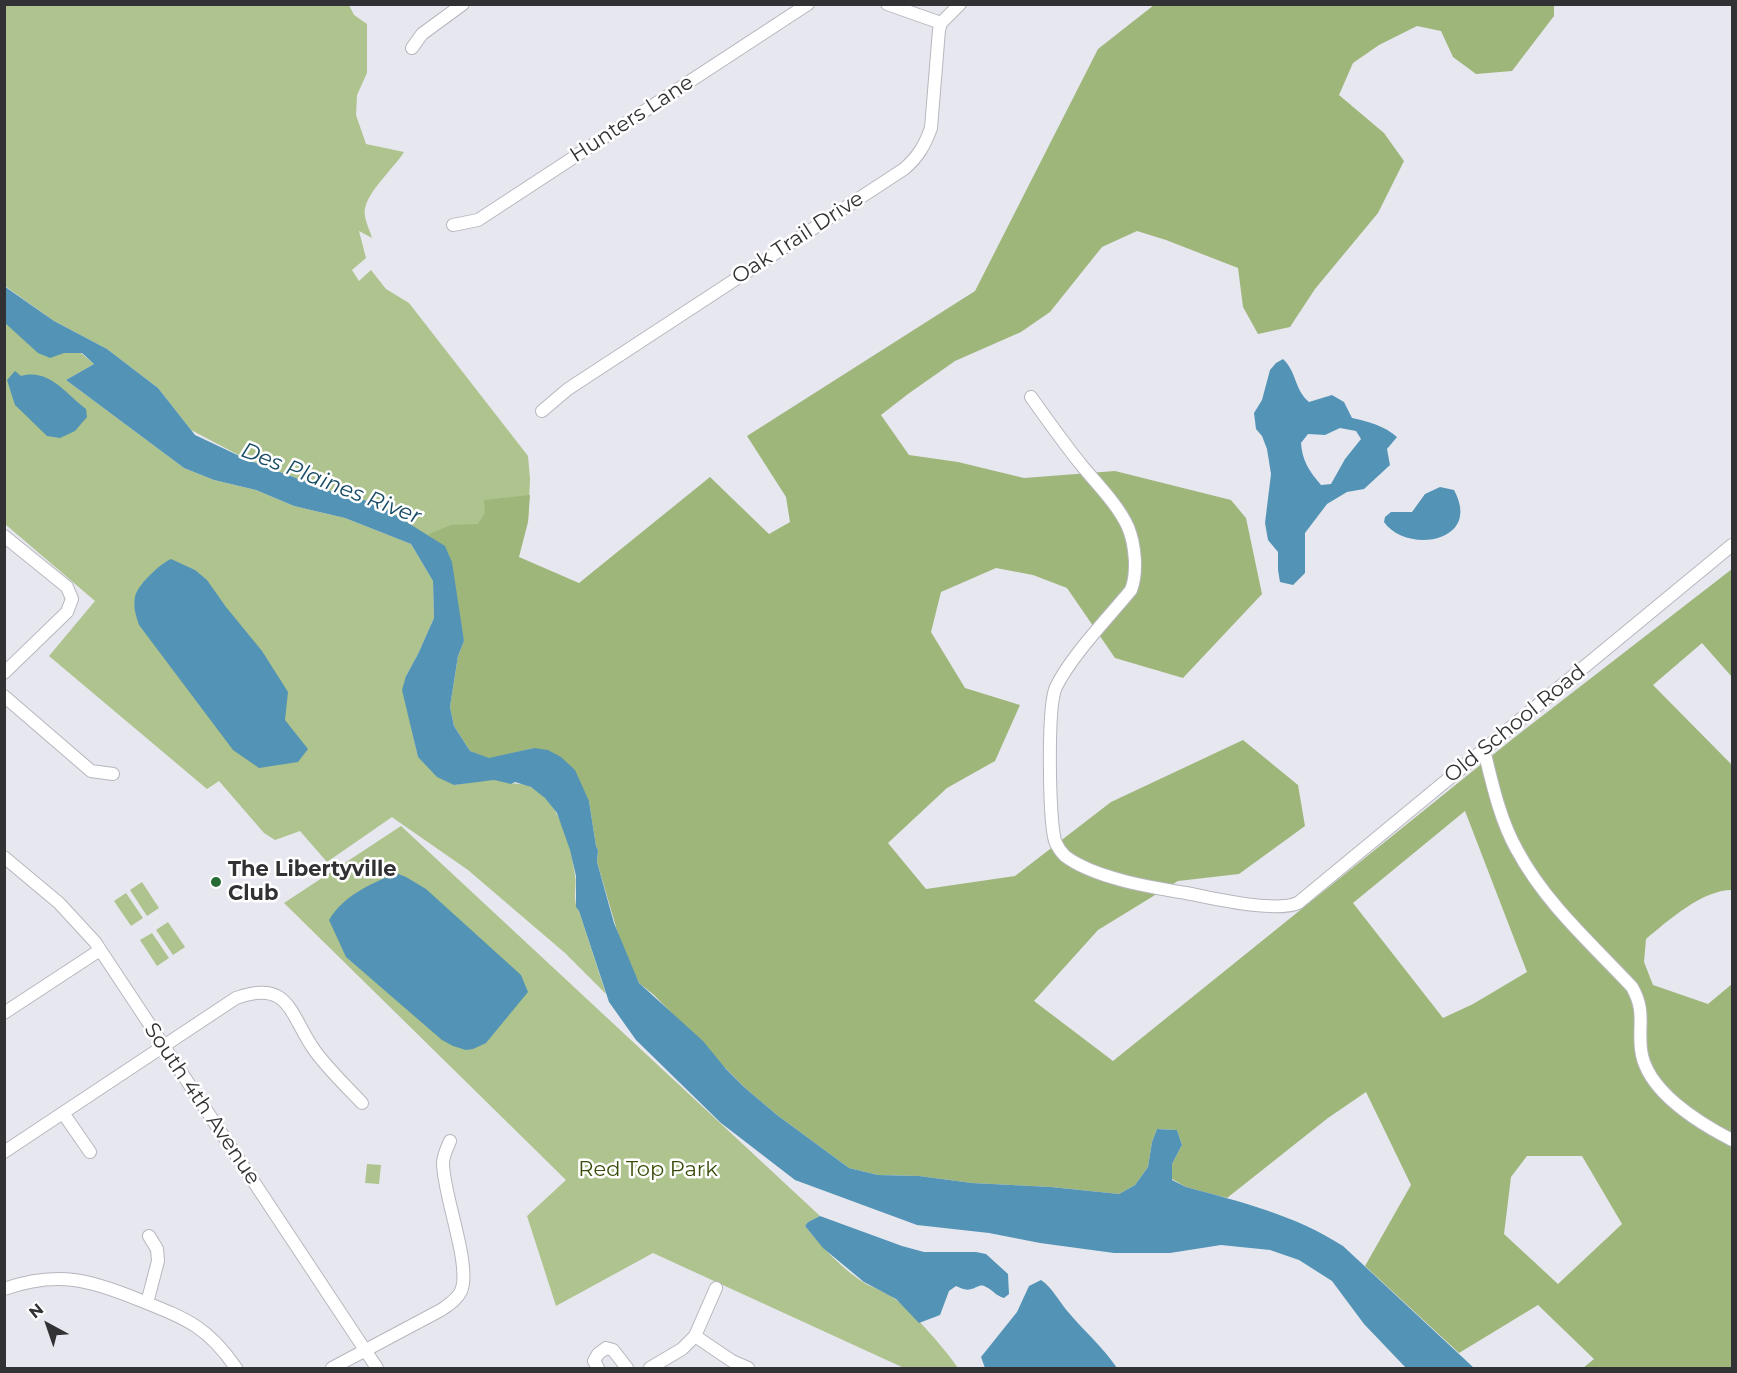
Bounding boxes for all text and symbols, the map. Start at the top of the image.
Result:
street label: Hunters Lane [566,70,698,168]
street label: Oak Trail Drive [728,186,868,290]
water label: Des Plaines River [237,438,425,530]
street label: Old School Road [1439,659,1591,789]
place label: The Libertyville Club [228,857,397,907]
marker: The Libertyville Club [209,875,223,889]
street label: South 4th Avenue [138,1018,266,1190]
park label: Red Top Park [578,1157,718,1183]
north arrow [18,1295,78,1355]
text: N [25,1299,47,1322]

